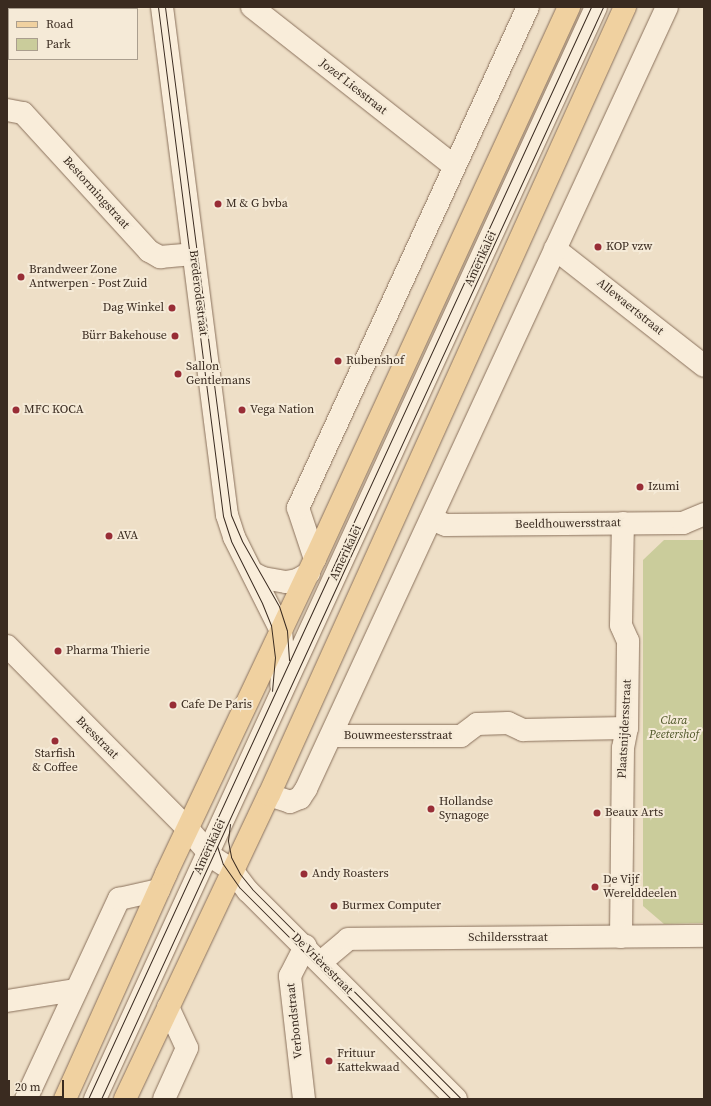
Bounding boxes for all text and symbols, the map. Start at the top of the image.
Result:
legend [8,8,138,60]
text: Road [46,16,73,32]
text: Park [46,36,71,52]
street label: Jozef Liesstraat [316,56,390,118]
street label: Bestormingstraat [60,154,132,232]
place label: M & G bvba [226,197,288,211]
marker: M & G bvba [213,199,223,209]
street label: Amerikalei [462,229,500,289]
place label: KOP vzw [606,240,652,254]
marker: KOP vzw [593,242,603,252]
street label: Brederodestraat [186,249,210,337]
place label: Brandweer Zone Antwerpen - Post Zuid [29,263,147,291]
marker: Brandweer Zone Antwerpen - Post Zuid [16,272,26,282]
street label: Allewaertstraat [594,276,666,338]
place label: Dag Winkel [102,301,164,315]
marker: Dag Winkel [167,303,177,313]
place label: Bürr Bakehouse [82,329,167,343]
marker: Bürr Bakehouse [170,331,180,341]
place label: Rubenshof [346,354,404,368]
marker: Rubenshof [333,356,343,366]
place label: Sallon Gentlemans [186,360,250,388]
marker: Sallon Gentlemans [173,369,183,379]
place label: MFC KOCA [24,403,84,417]
place label: Vega Nation [250,403,314,417]
marker: MFC KOCA [11,405,21,415]
marker: Vega Nation [237,405,247,415]
place label: Izumi [648,480,679,494]
marker: Izumi [635,482,645,492]
street label: Beeldhouwersstraat [515,516,621,532]
street label: Amerikalei [327,523,365,583]
place label: AVA [117,529,138,543]
marker: AVA [104,531,114,541]
place label: Pharma Thierie [66,644,150,658]
marker: Pharma Thierie [53,646,63,656]
street label: Plaatsnijdersstraat [615,679,635,779]
place label: Cafe De Paris [181,698,252,712]
marker: Cafe De Paris [168,700,178,710]
street label: Bresstraat [73,714,121,762]
park label: Clara Peetershof [649,714,699,742]
street label: Bouwmeestersstraat [344,729,452,743]
marker: Starfish & Coffee [50,736,60,746]
place label: Starfish & Coffee [32,747,78,775]
place label: Hollandse Synagoge [439,795,493,823]
marker: Hollandse Synagoge [426,804,436,814]
place label: Beaux Arts [605,806,663,820]
marker: Beaux Arts [592,808,602,818]
street label: Amerikalei [191,817,229,877]
place label: Andy Roasters [312,867,389,881]
marker: Andy Roasters [299,869,309,879]
place label: De Vijf Werelddeelen [603,873,677,901]
marker: De Vijf Werelddeelen [590,882,600,892]
place label: Burmex Computer [342,899,441,913]
marker: Burmex Computer [329,901,339,911]
street label: De Vrièrestraat [288,930,356,998]
street label: Schildersstraat [468,931,548,945]
street label: Verbondstraat [284,982,306,1060]
place label: Frituur Kattekwaad [337,1047,399,1075]
marker: Frituur Kattekwaad [324,1056,334,1066]
scale bar [10,1072,66,1098]
text: 20 m [15,1079,41,1095]

